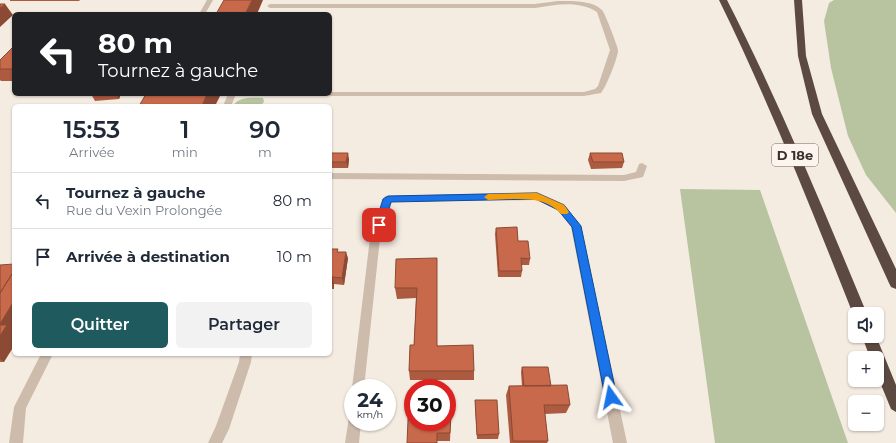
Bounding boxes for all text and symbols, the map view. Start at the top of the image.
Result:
text: 80 m [98,26,173,60]
icon: left [32,28,84,80]
text: Tournez à gauche [98,60,258,82]
text: 15:53 [63,115,120,144]
text: 1 [180,115,189,144]
text: 90 [249,115,281,144]
text: Arrivée [69,144,115,160]
text: min [172,144,198,160]
text: m [258,144,272,160]
road number: D 18e [772,144,818,166]
text: Tournez à gauche [66,183,205,202]
icon: left [32,190,54,212]
text: 80 m [273,191,312,210]
text: Rue du Vexin Prolongée [66,202,222,218]
pin [362,208,396,242]
icon: arrive [368,214,390,236]
icon: arrive [32,246,54,268]
text: Arrivée à destination [66,247,230,266]
text: 10 m [277,247,312,266]
button: Quitter [32,302,168,348]
button: Partager [176,302,312,348]
map controls [848,307,884,431]
button: sound [848,307,884,343]
button: + [848,351,884,387]
position arrow [590,376,632,418]
speed limit sign: 30 [404,379,456,431]
text: 24 [357,388,383,412]
button: − [848,395,884,431]
text: km/h [357,408,383,421]

